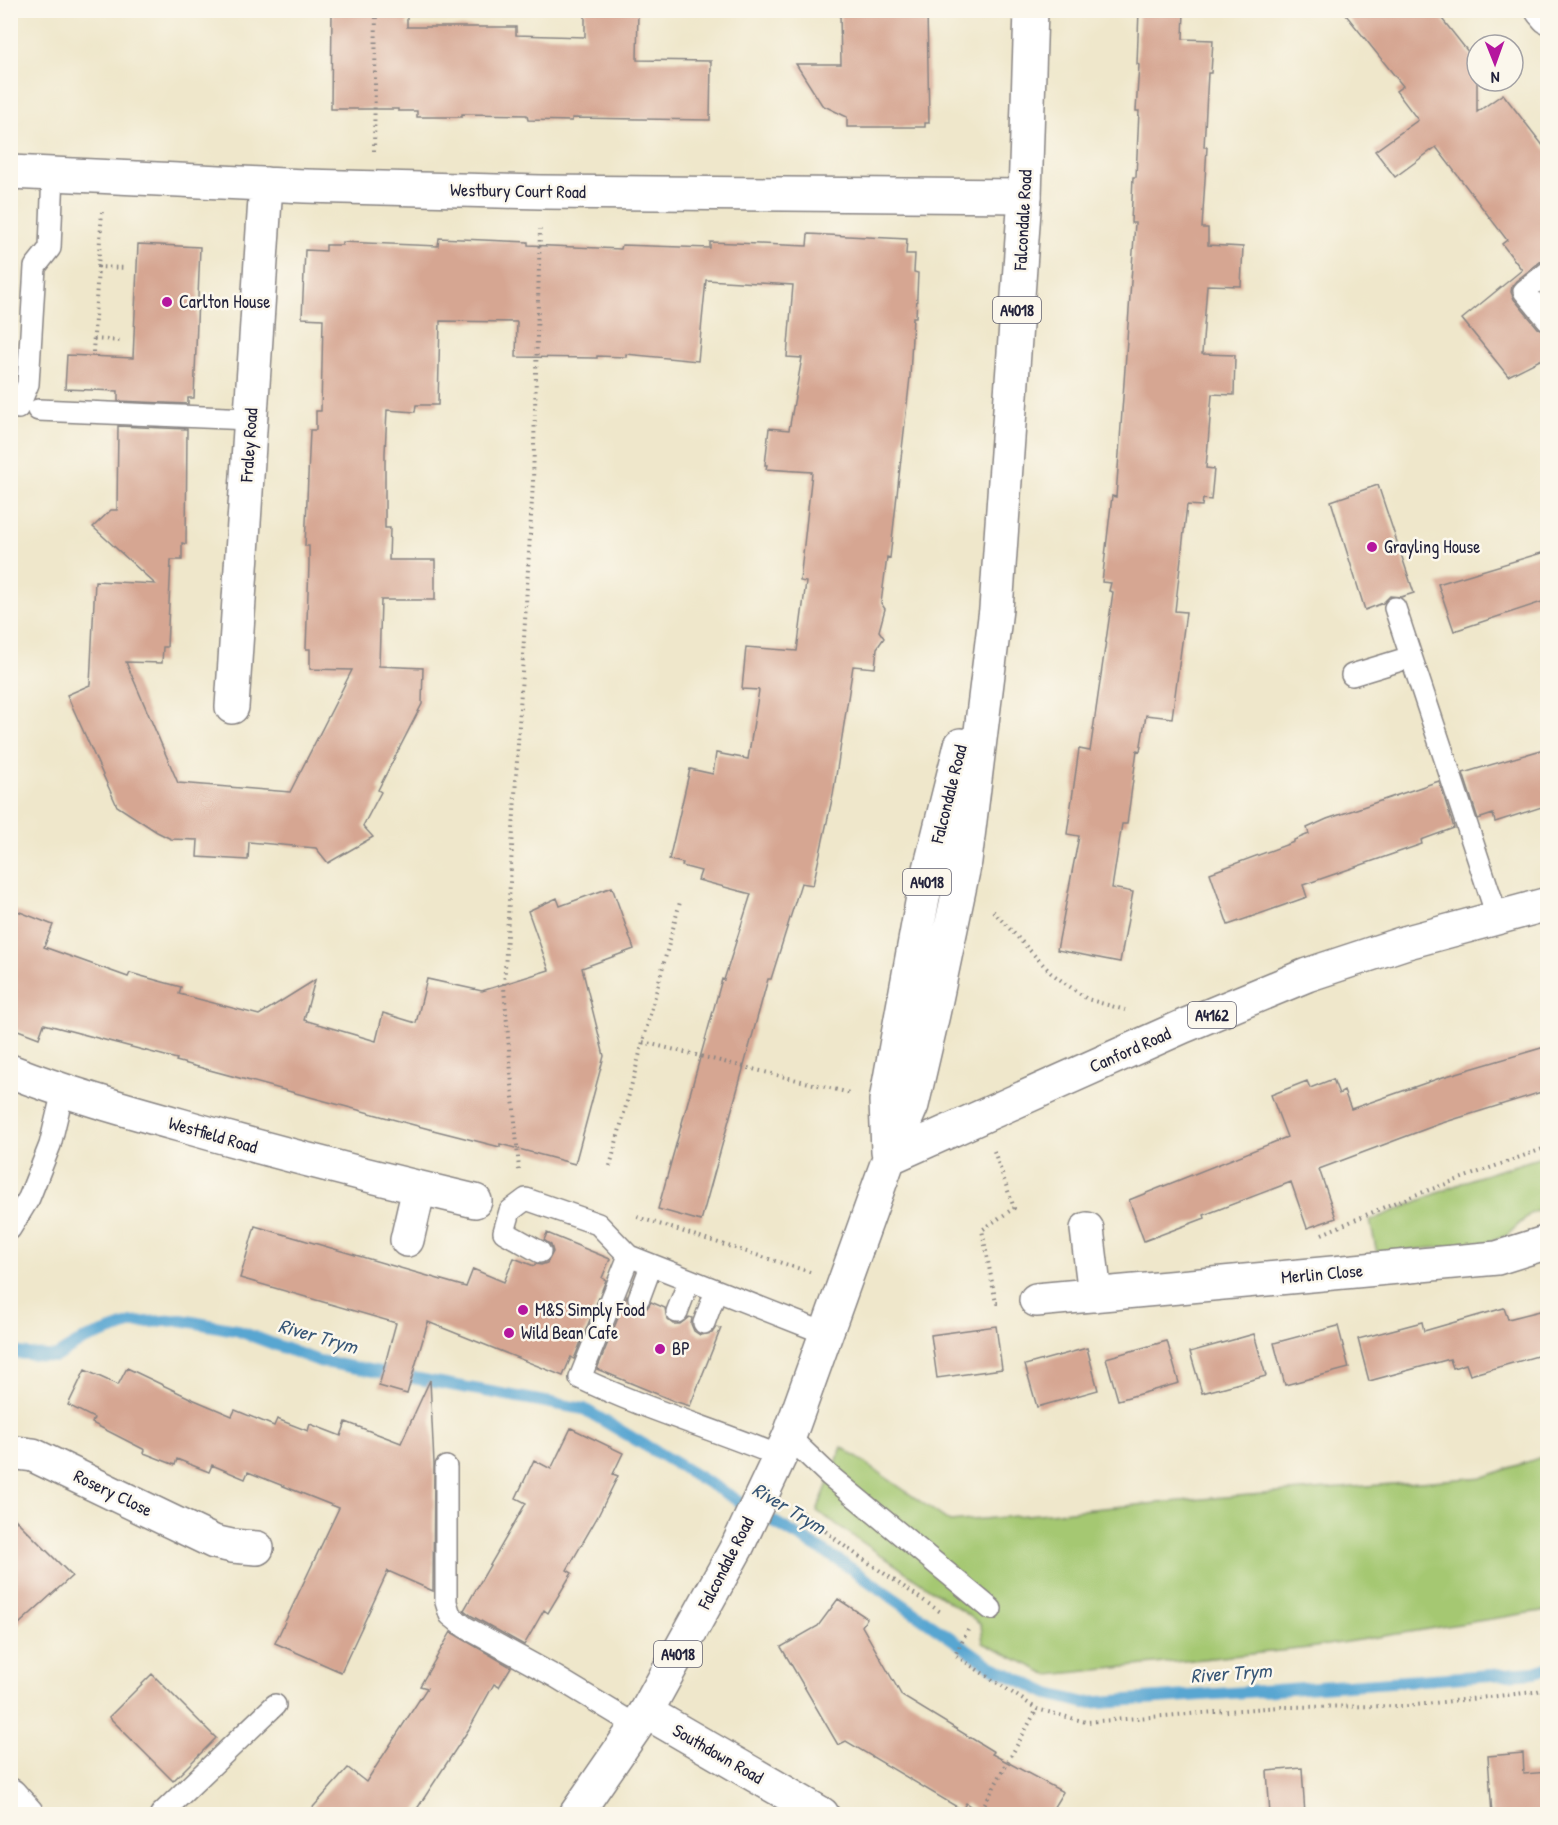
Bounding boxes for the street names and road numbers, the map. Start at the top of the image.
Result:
street label: Falcondale Road [1007,169,1038,272]
street label: Westbury Court Road [450,177,586,204]
road number: A4018 [993,297,1041,323]
street label: Fraley Road [233,407,264,484]
street label: Falcondale Road [924,742,973,847]
road number: A4018 [903,869,951,895]
road number: A4162 [1188,1002,1236,1028]
street label: Canford Road [1085,1021,1174,1079]
street label: Westfield Road [166,1110,260,1159]
street label: Merlin Close [1280,1257,1364,1290]
street label: Rosery Close [70,1463,157,1522]
street label: Falcondale Road [691,1512,760,1614]
road number: A4018 [654,1641,702,1667]
street label: Southdown Road [668,1718,768,1790]

